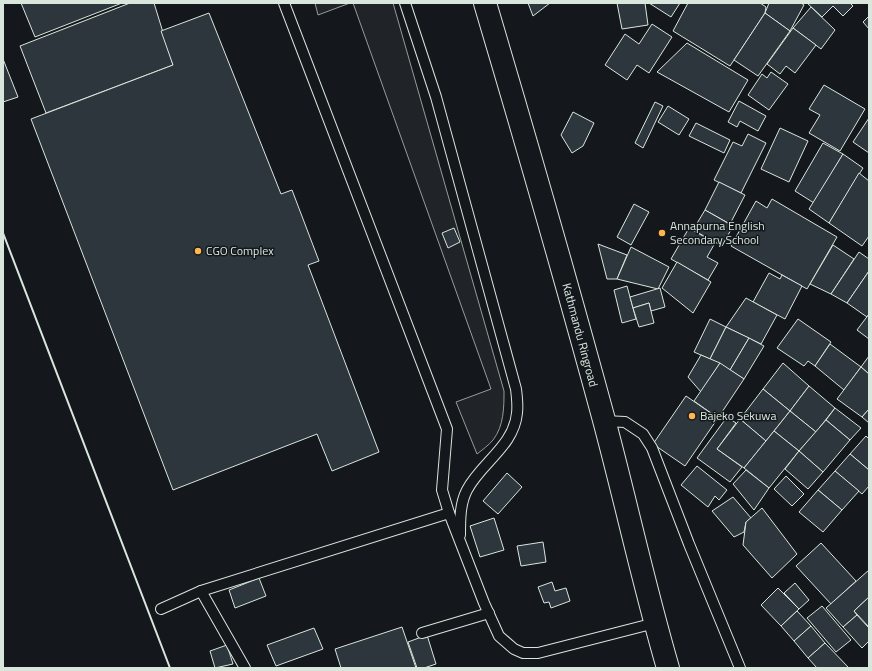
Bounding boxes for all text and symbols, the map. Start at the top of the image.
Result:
place label: Annapurna English Secondary School [670,216,765,249]
marker: Annapurna English Secondary School [657,228,667,238]
place label: CGO Complex [206,241,274,260]
marker: CGO Complex [193,246,203,256]
street label: Kathmandu Ringroad [557,281,603,389]
place label: Bajeko Sekuwa [700,406,776,425]
marker: Bajeko Sekuwa [687,411,697,421]

